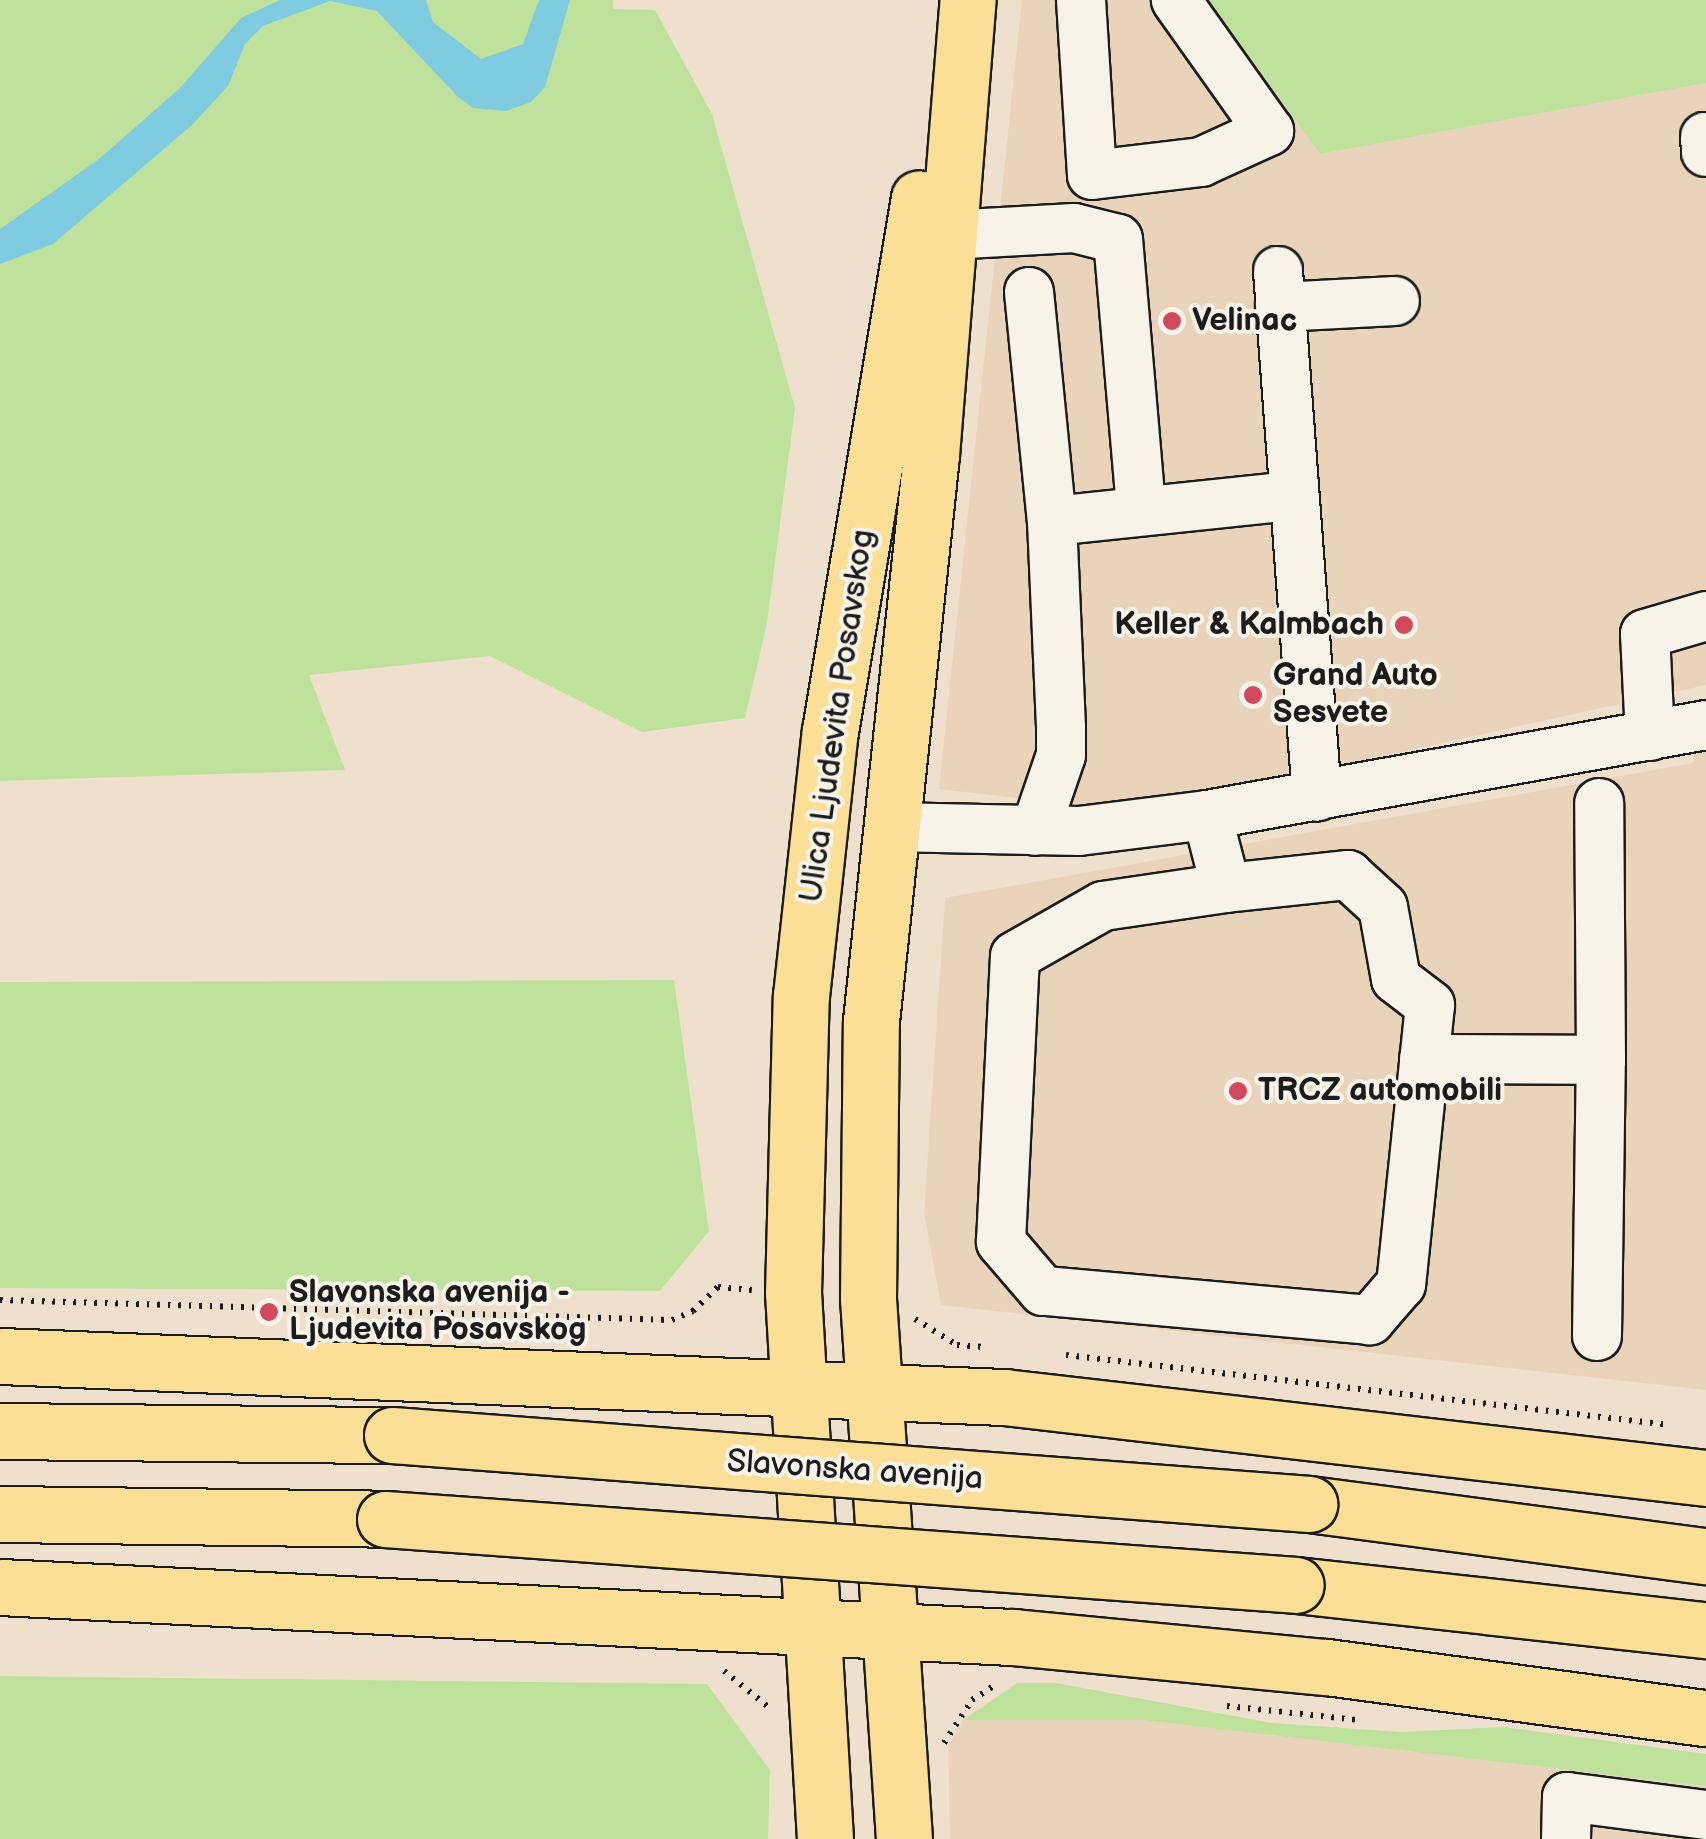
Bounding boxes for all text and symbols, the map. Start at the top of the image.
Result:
place label: Velinac [1192,302,1297,340]
marker: Velinac [1161,310,1183,332]
street label: Ulica Ljudevita Posavskog [793,527,883,905]
place label: Keller & Kalmbach [1114,606,1384,644]
marker: Keller & Kalmbach [1393,614,1415,636]
place label: Grand Auto Sesvete [1273,658,1438,733]
marker: Grand Auto Sesvete [1242,684,1264,706]
place label: TRCZ automobili [1258,1072,1502,1110]
marker: TRCZ automobili [1227,1080,1249,1102]
place label: Slavonska avenija - Ljudevita Posavskog [289,1275,586,1350]
marker: Slavonska avenija - Ljudevita Posavskog [258,1301,280,1323]
street label: Slavonska avenija [726,1443,984,1499]

